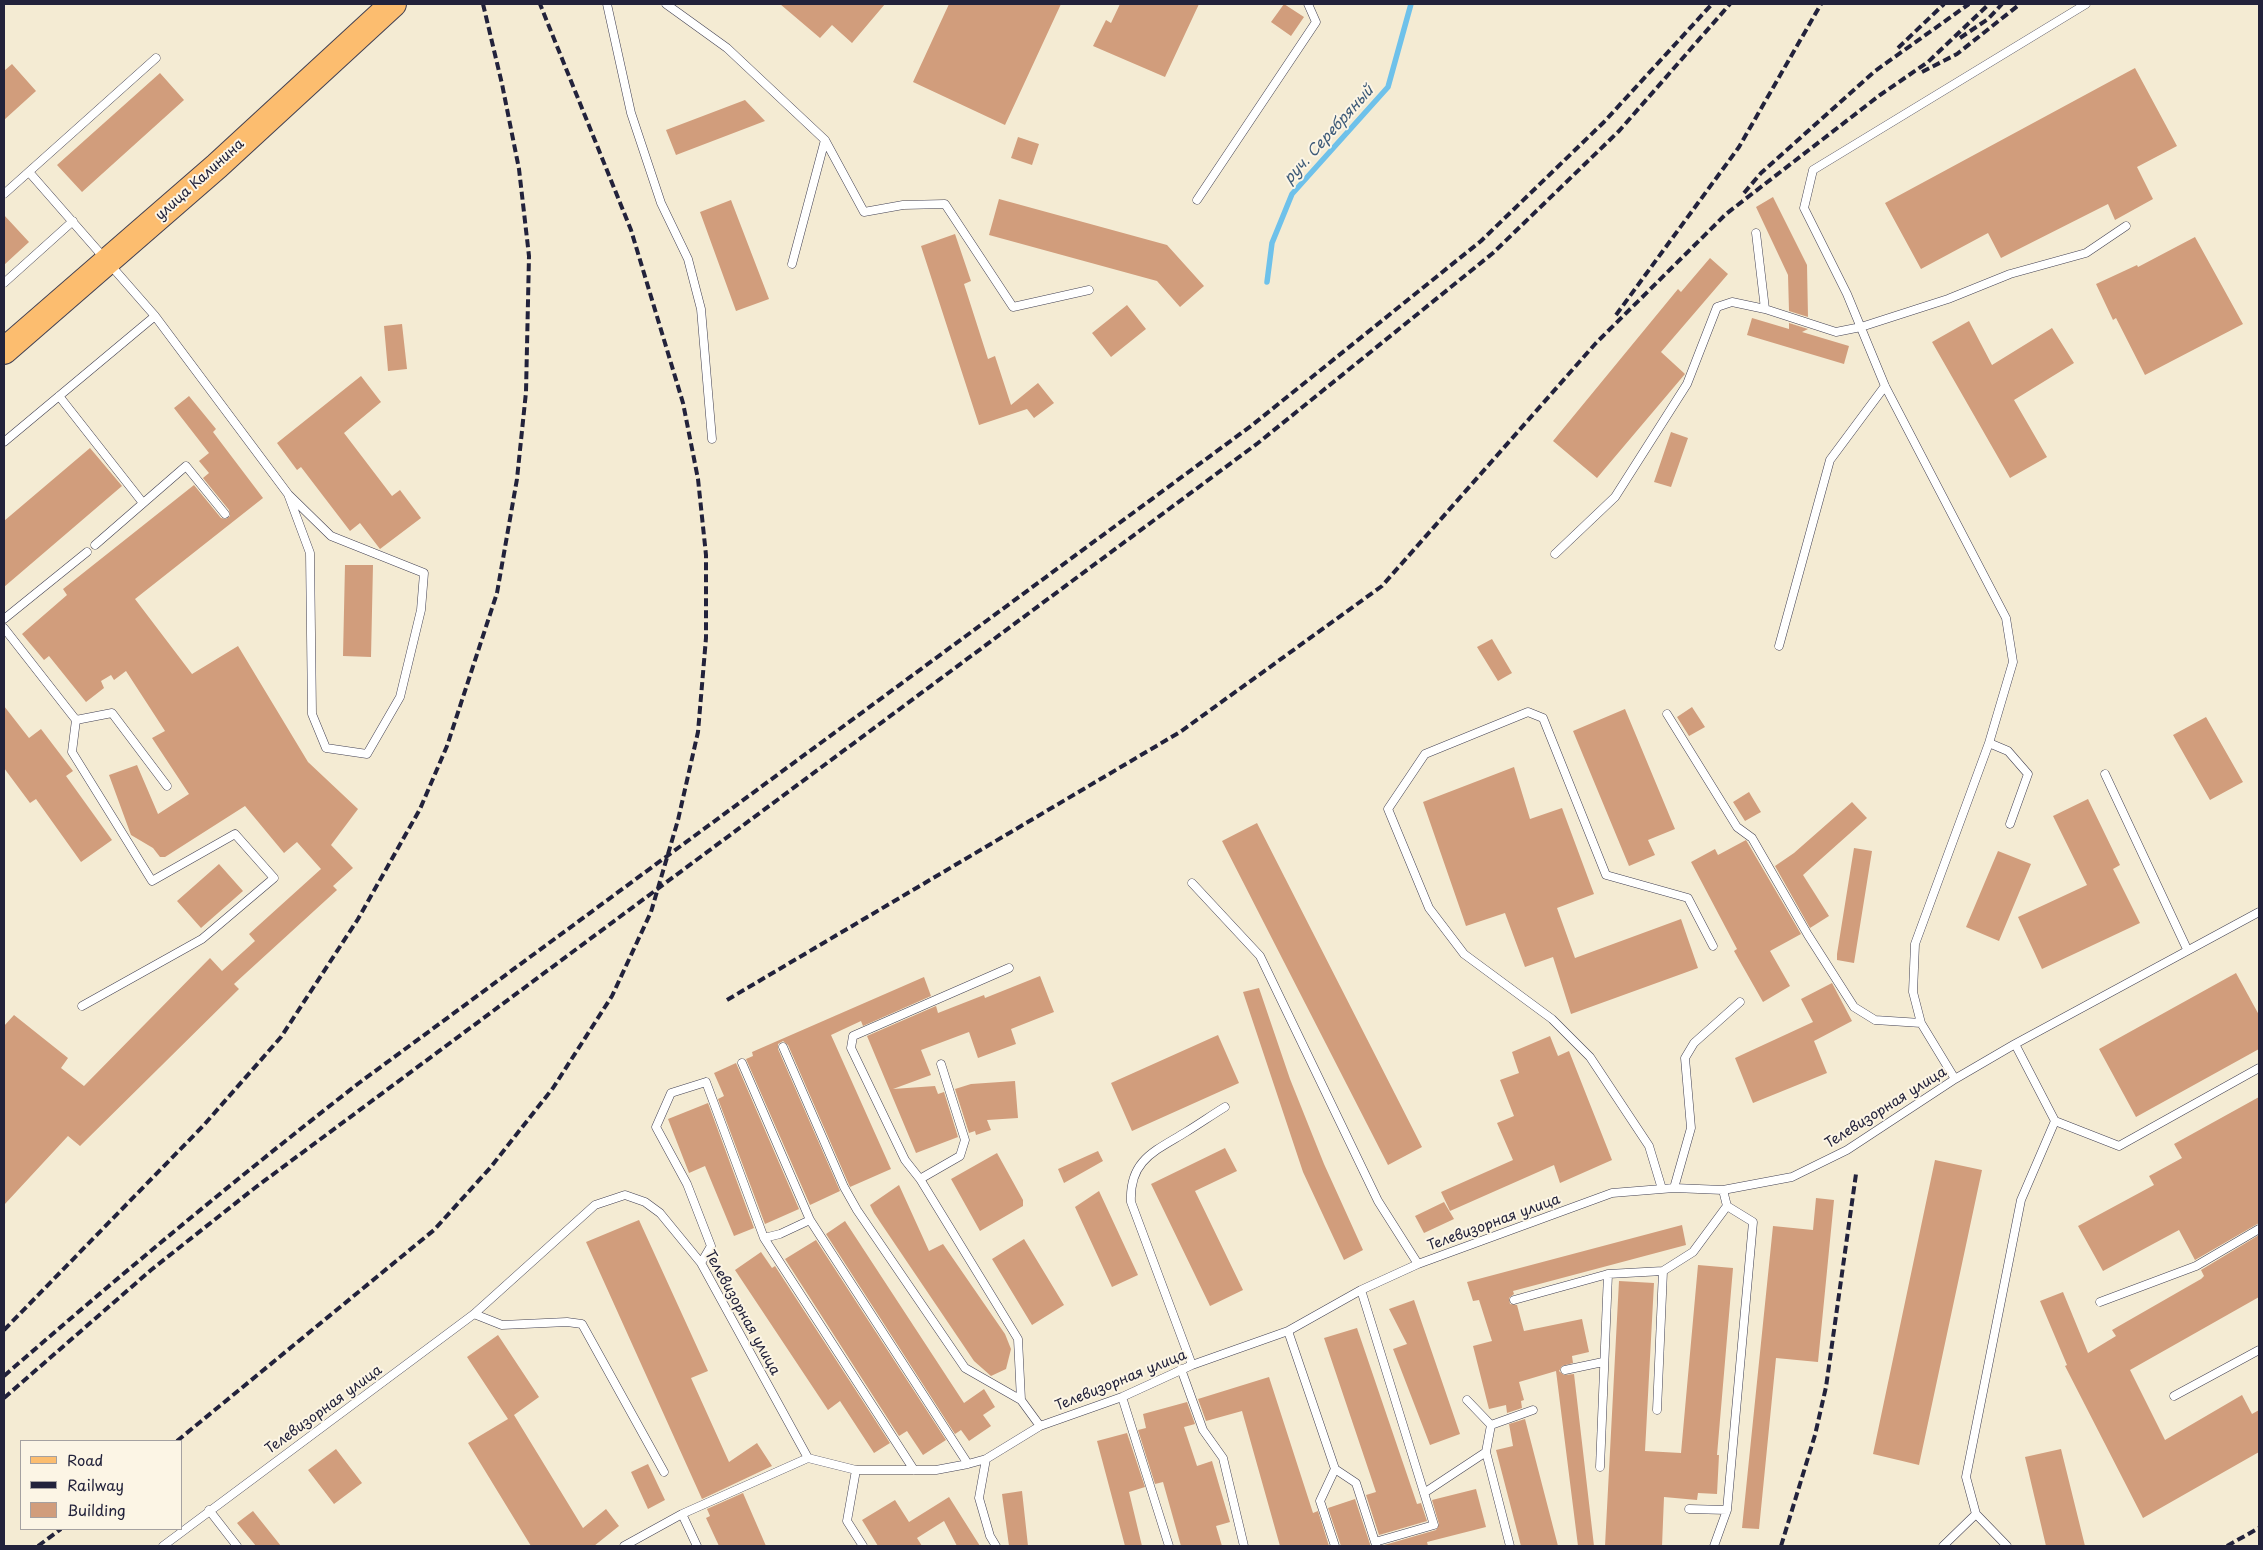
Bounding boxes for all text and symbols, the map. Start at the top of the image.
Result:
water label: руч. Серебряный [1280,82,1378,188]
street label: улица Калинина [152,136,248,224]
street label: Телевизорная улица [1822,1064,1950,1152]
street label: Телевизорная улица [1425,1191,1563,1255]
street label: Телевизорная улица [701,1248,783,1378]
street label: Телевизорная улица [1053,1347,1189,1415]
street label: Телевизорная улица [262,1362,386,1458]
legend [20,1440,182,1530]
text: Road [67,1448,103,1471]
text: Railway [67,1473,124,1496]
text: Building [67,1498,126,1521]

